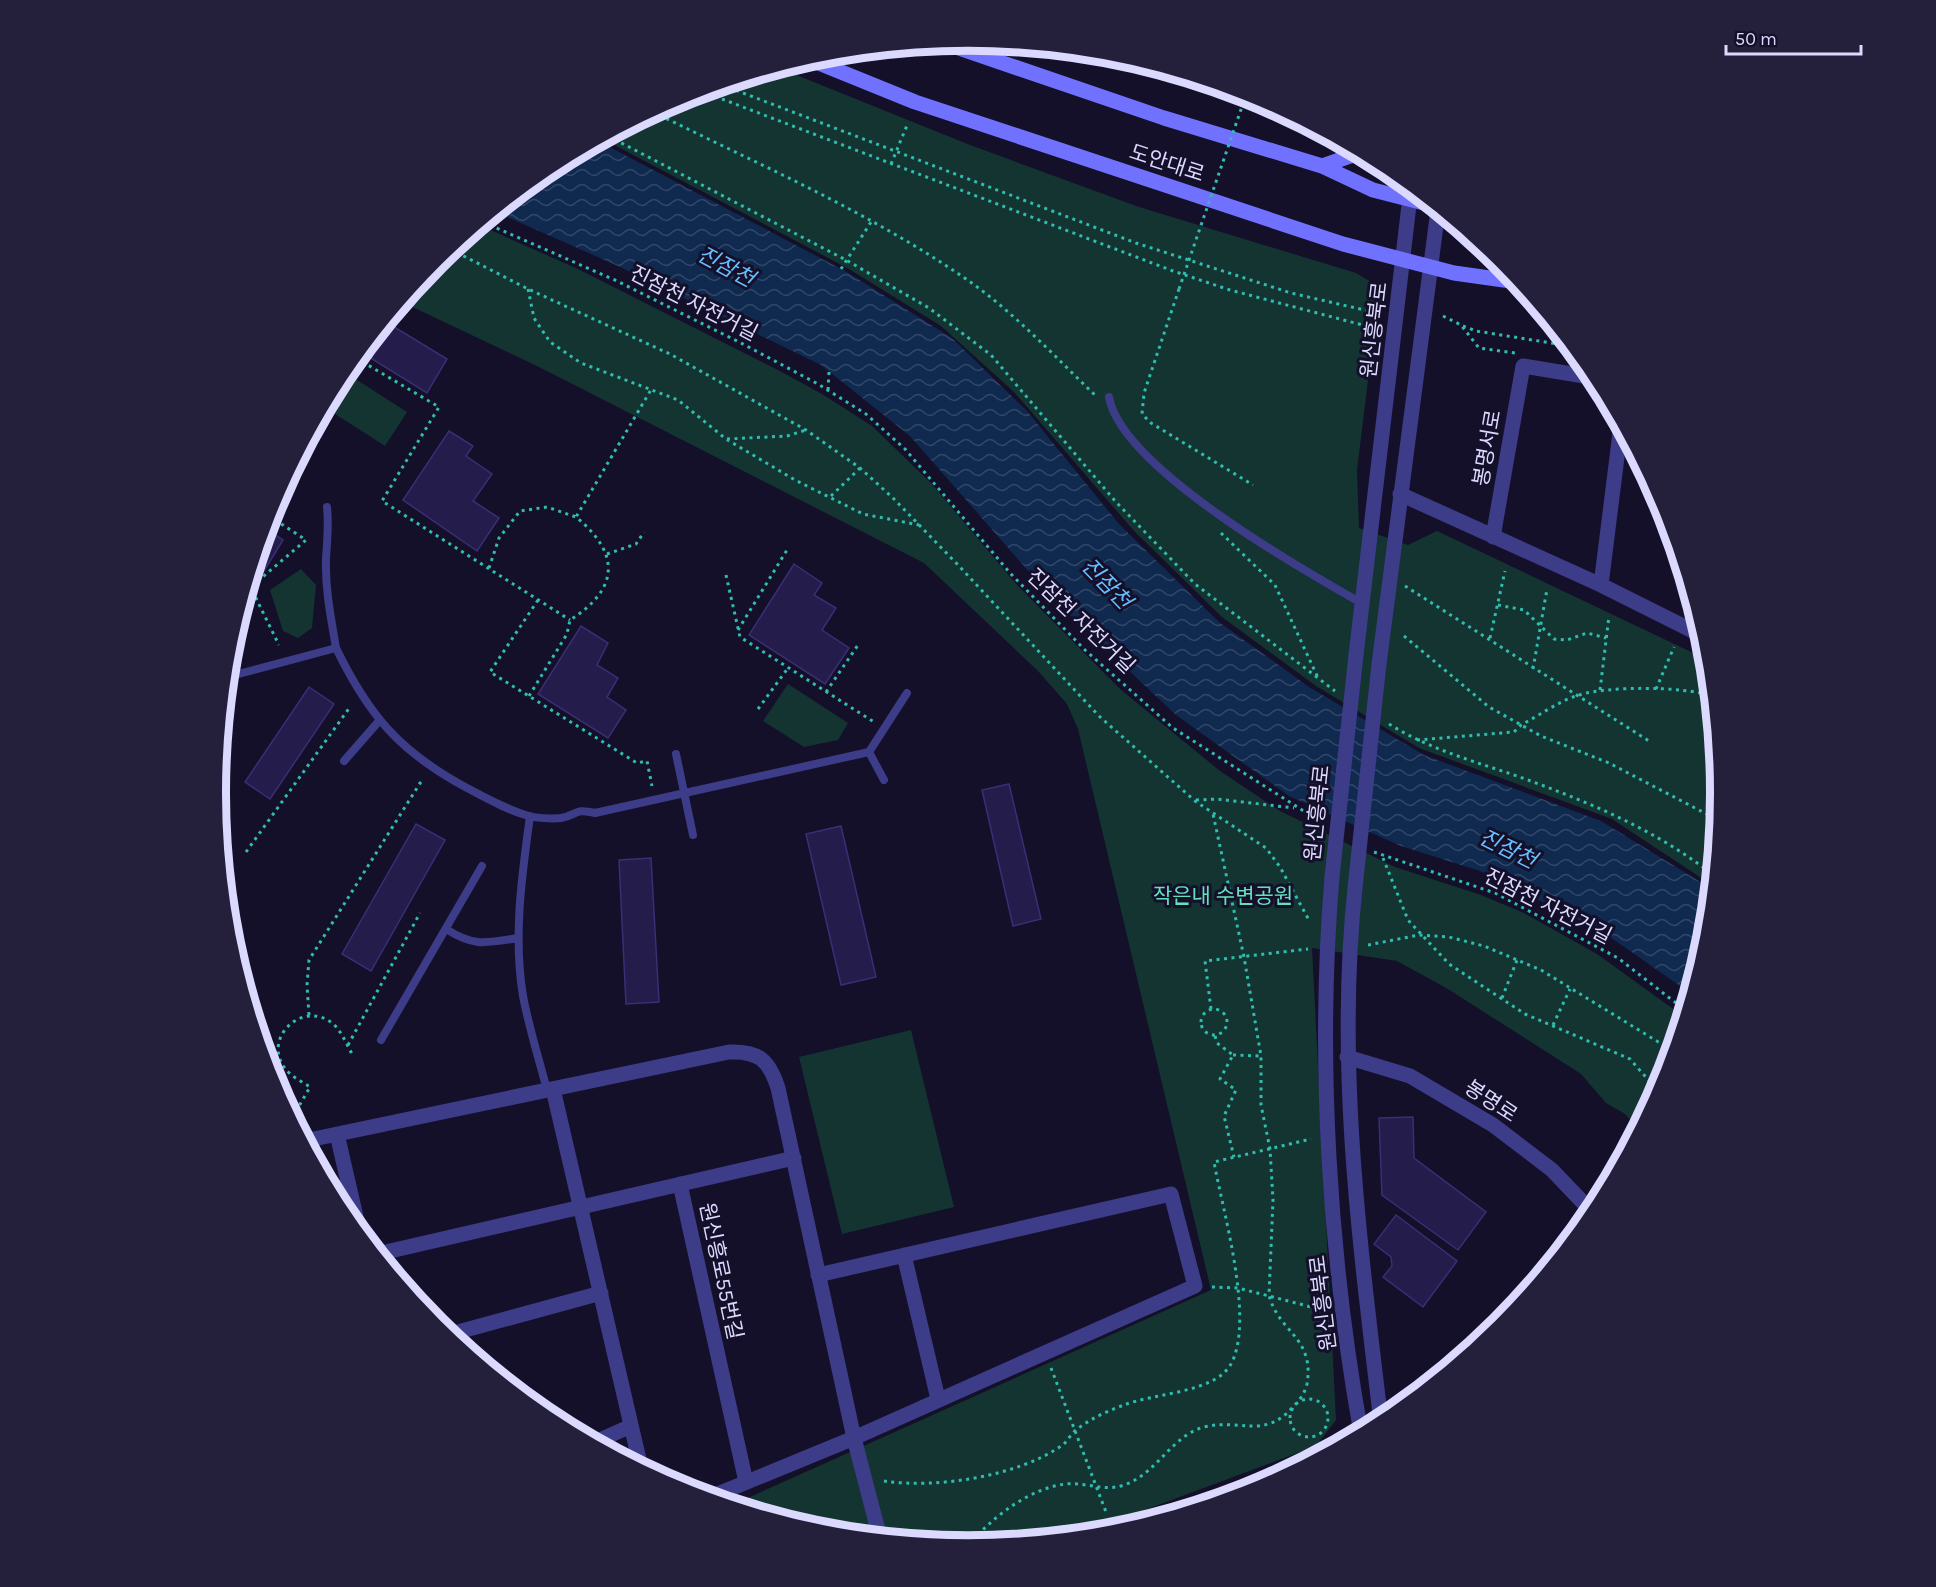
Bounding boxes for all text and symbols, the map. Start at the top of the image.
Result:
scale bar [1726,18,1861,56]
text: 50 m [1735,28,1777,50]
street label: 도안대로 [1127,140,1207,186]
water label: 진잠천 [693,241,761,294]
street label: 진잠천 자전거길 [626,260,762,346]
street label: 원신흥북로 [1356,281,1392,379]
street label: 봉명서로 [1468,408,1506,488]
water label: 진잠천 [1076,553,1139,617]
street label: 진잠천 자전거길 [1022,564,1140,678]
street label: 원신흥북로 [1300,764,1334,862]
water label: 진잠천 [1475,824,1543,875]
street label: 진잠천 자전거길 [1480,863,1616,949]
park label: 작은내 수변공원 [1153,884,1293,908]
street label: 봉명로 [1460,1075,1522,1127]
street label: 원신흥로55번길 [695,1200,747,1342]
street label: 원신흥북로 [1305,1254,1341,1352]

